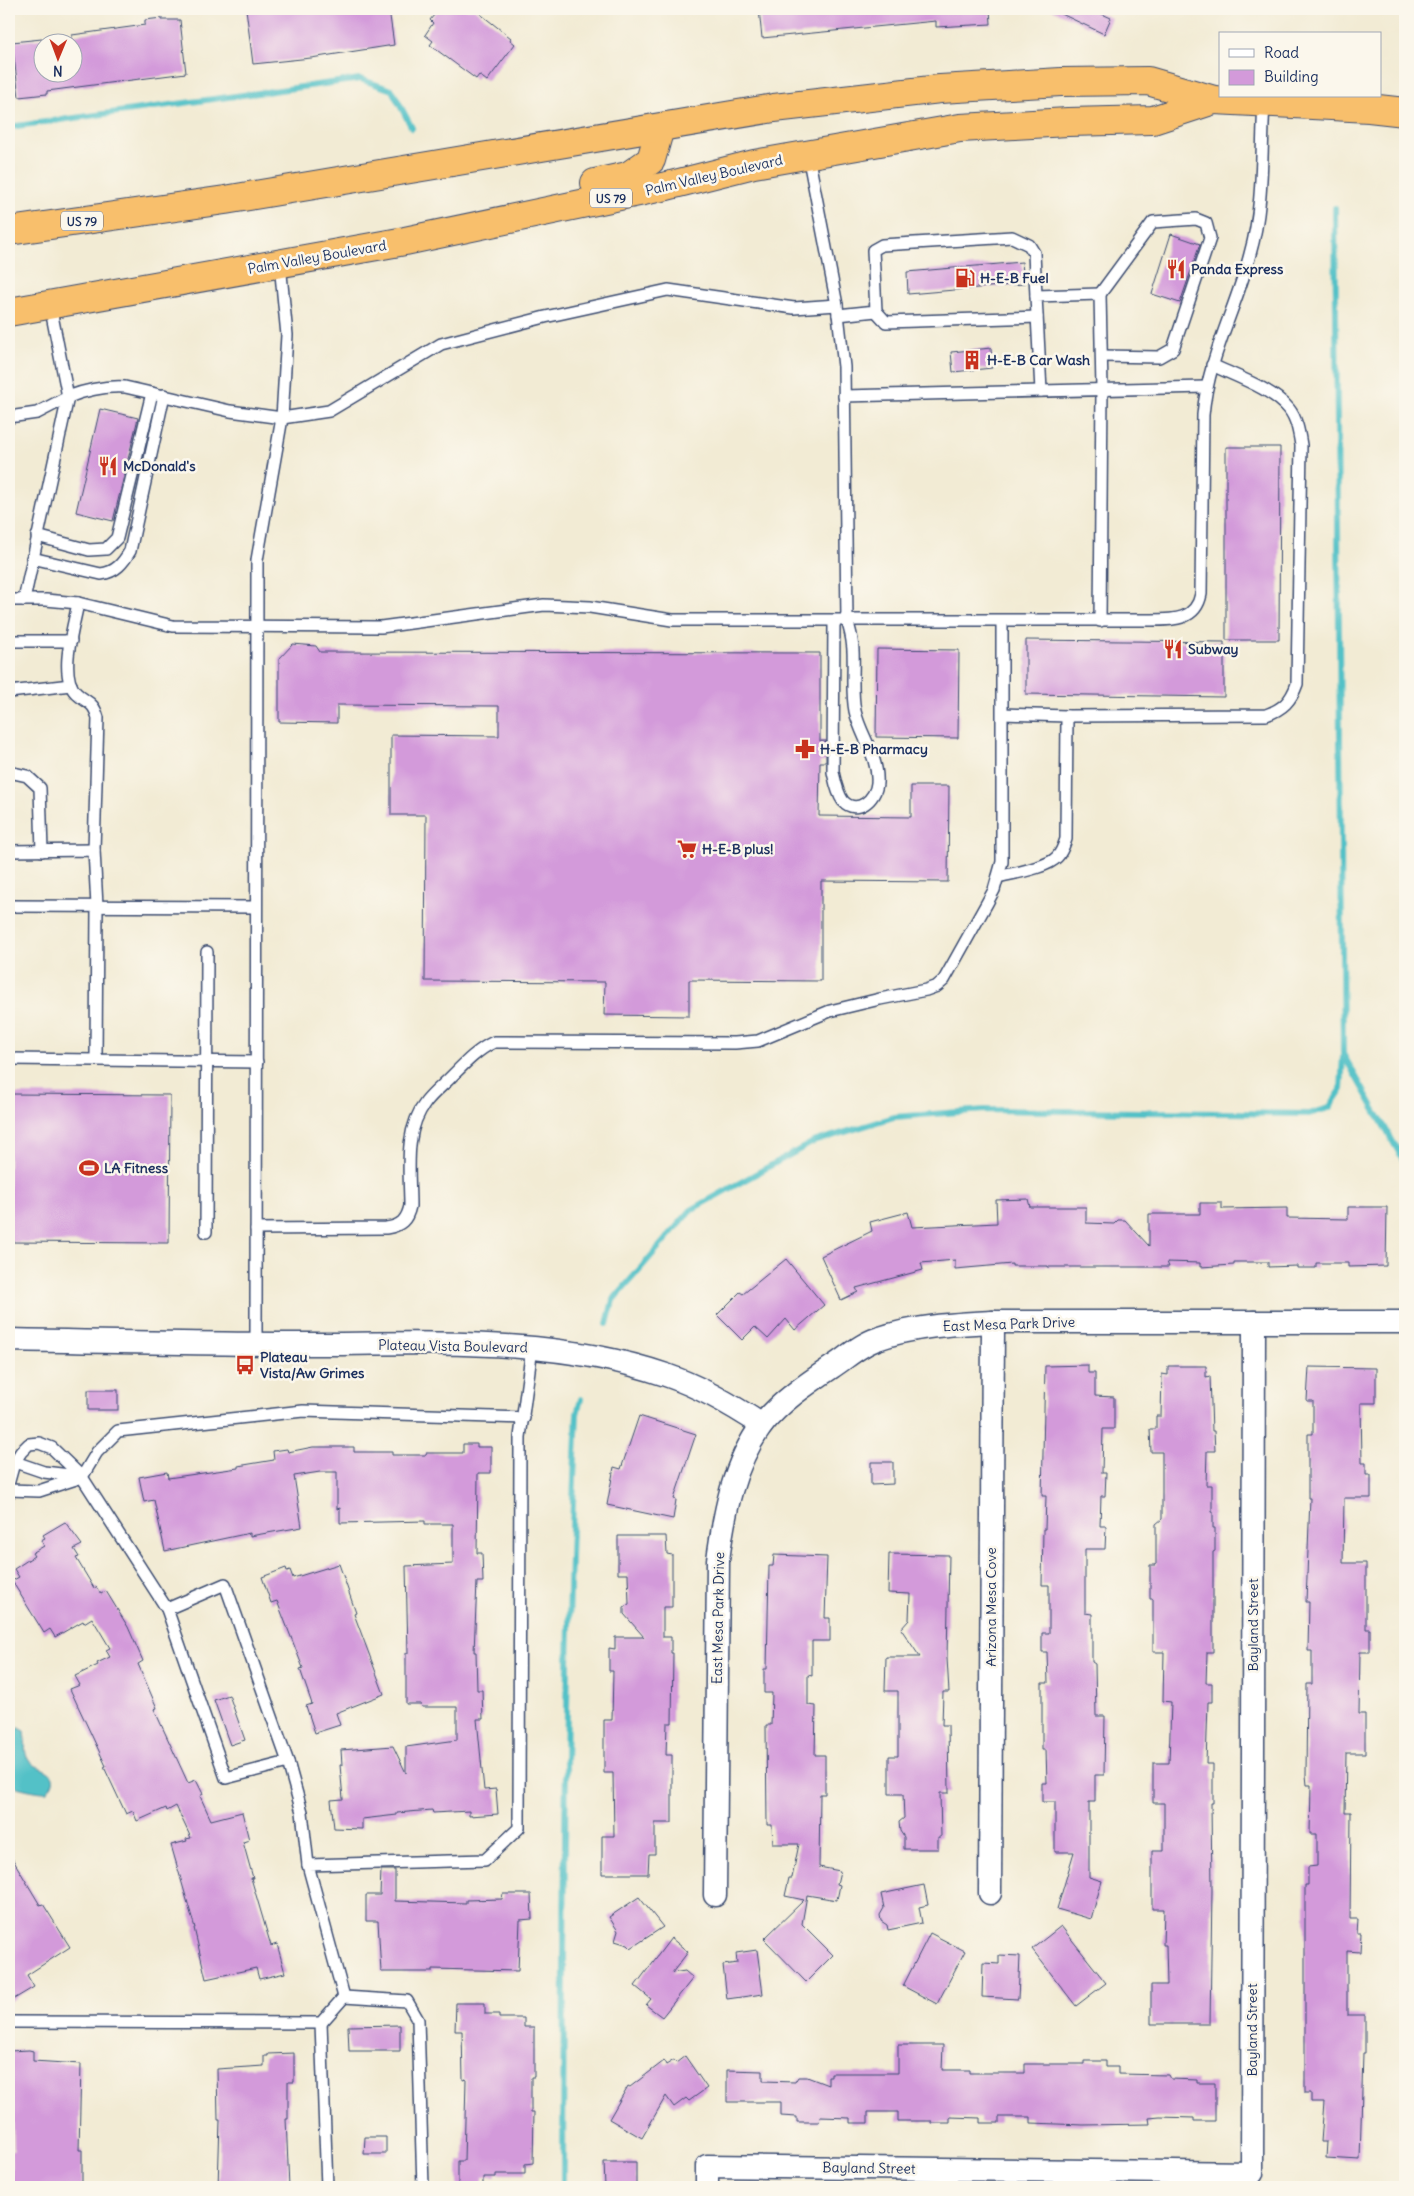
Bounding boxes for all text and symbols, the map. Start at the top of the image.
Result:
north arrow [32,32,82,82]
legend [1219,32,1382,98]
text: Road [1264,43,1299,62]
text: N [53,62,63,80]
text: Building [1264,67,1319,86]
street label: Palm Valley Boulevard [644,150,784,200]
road number: US 79 [590,188,632,208]
road number: US 79 [61,212,103,230]
street label: Palm Valley Boulevard [246,236,388,278]
restaurant icon: Panda Express [1165,258,1187,280]
place label: Panda Express [1191,260,1284,278]
fuel station icon: H-E-B Fuel [954,267,976,289]
place label: H-E-B Fuel [980,269,1049,287]
building icon: H-E-B Car Wash [961,349,983,371]
place label: H-E-B Car Wash [987,351,1090,369]
restaurant icon: McDonald's [97,455,119,477]
place label: McDonald's [123,457,196,475]
restaurant icon: Subway [1162,638,1184,660]
place label: Subway [1188,640,1239,658]
pharmacy icon: H-E-B Pharmacy [794,738,816,760]
place label: H-E-B Pharmacy [820,740,928,758]
supermarket icon: H-E-B plus! [676,838,698,860]
place label: H-E-B plus! [702,840,773,858]
sports icon: LA Fitness [78,1157,100,1179]
place label: LA Fitness [104,1159,169,1177]
street label: East Mesa Park Drive [943,1313,1075,1335]
street label: Plateau Vista Boulevard [378,1336,528,1356]
place label: Plateau Vista/Aw Grimes [260,1348,365,1382]
bus stop icon: Plateau Vista/Aw Grimes [234,1354,256,1376]
street label: Arizona Mesa Cove [982,1547,1000,1667]
street label: East Mesa Park Drive [708,1552,728,1684]
street label: Bayland Street [1244,1578,1262,1672]
street label: Bayland Street [1243,1983,1261,2077]
street label: Bayland Street [822,2158,916,2178]

